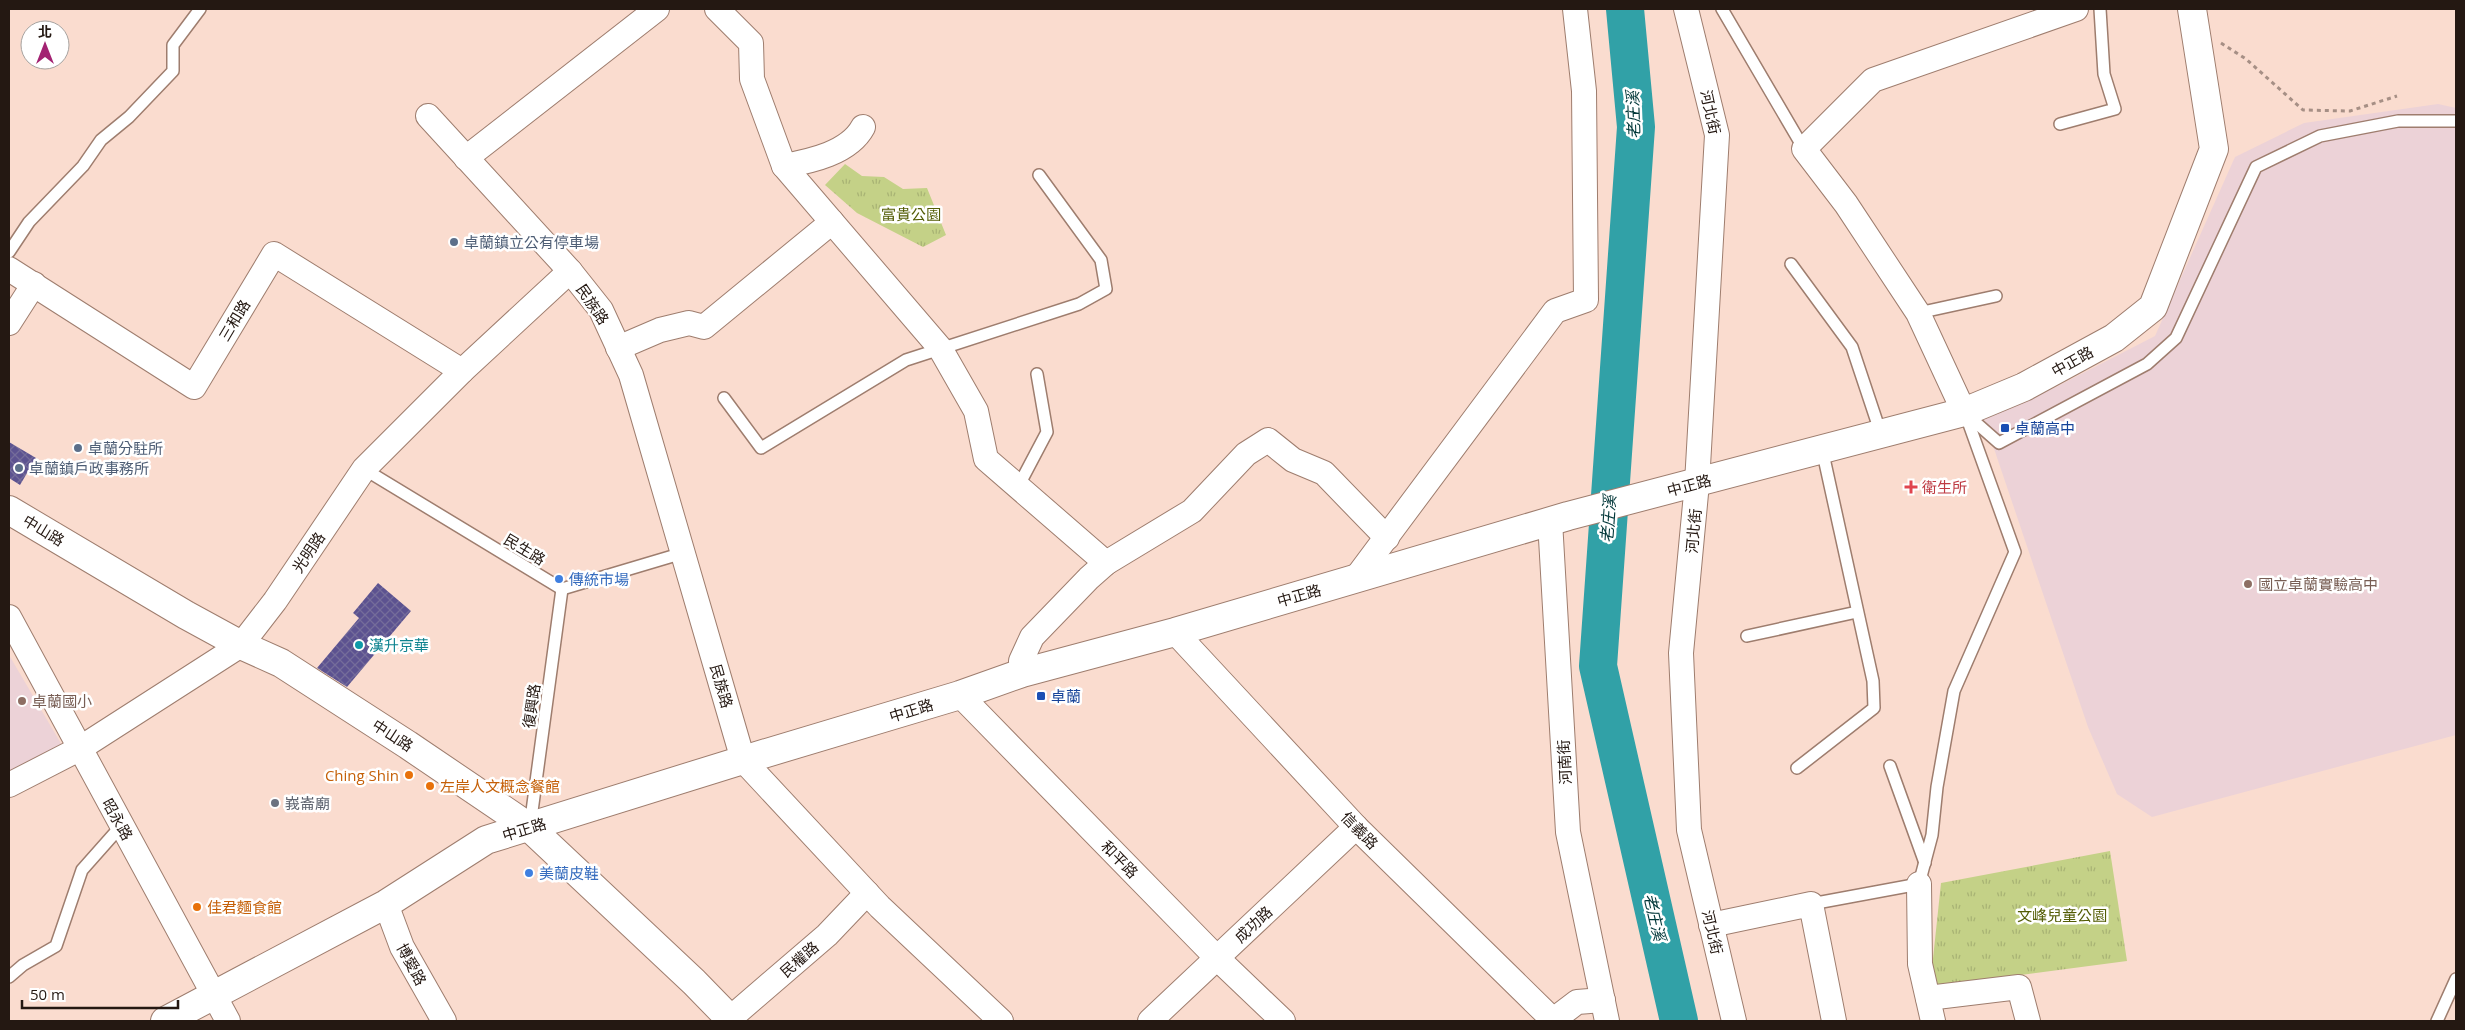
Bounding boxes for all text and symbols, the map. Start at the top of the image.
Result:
north arrow [20,20,70,70]
text: 北 [38,22,52,41]
street label: 河北街 [1697,88,1725,136]
water label: 老庄溪 [1621,89,1645,139]
park label: 富貴公園 [881,204,941,224]
place label: 卓蘭鎮立公有停車場 [464,232,599,252]
marker: 卓蘭鎮立公有停車場 [448,236,460,248]
street label: 民族路 [572,280,614,328]
street label: 三和路 [214,296,254,344]
street label: 中正路 [2047,341,2097,381]
place label: 卓蘭高中 [2015,418,2075,438]
marker: 卓蘭高中 [1999,422,2011,434]
place label: 卓蘭分駐所 [88,438,163,458]
marker: 卓蘭分駐所 [72,442,84,454]
place label: 卓蘭鎮戶政事務所 [29,458,149,478]
marker: 卓蘭鎮戶政事務所 [13,462,25,474]
street label: 中正路 [1665,470,1713,500]
place label: 衛生所 [1922,477,1967,497]
marker: 衛生所 [1904,480,1918,494]
water label: 老庄溪 [1595,492,1621,544]
street label: 河北街 [1681,508,1705,554]
street label: 中山路 [20,510,68,550]
street label: 光明路 [287,528,329,576]
street label: 民生路 [501,529,549,569]
place label: 傳統市場 [569,569,629,589]
marker: 傳統市場 [553,573,565,585]
place label: 國立卓蘭實驗高中 [2258,574,2378,594]
marker: 國立卓蘭實驗高中 [2242,578,2254,590]
street label: 中正路 [1275,579,1323,611]
place label: 漢升京華 [369,635,429,655]
marker: 漢升京華 [353,639,365,651]
street label: 民族路 [706,662,738,710]
street label: 復興路 [518,682,544,730]
place label: 卓蘭 [1051,686,1081,706]
marker: 卓蘭 [1035,690,1047,702]
place label: 卓蘭國小 [32,691,92,711]
street label: 中正路 [887,694,935,726]
marker: 卓蘭國小 [16,695,28,707]
street label: 中山路 [369,714,417,756]
street label: 河南街 [1553,739,1575,785]
place label: Ching Shin [325,765,399,785]
marker: Ching Shin [403,769,415,781]
place label: 左岸人文概念餐館 [440,776,560,796]
marker: 左岸人文概念餐館 [424,780,436,792]
place label: 峩崙廟 [285,793,330,813]
street label: 昭永路 [98,794,138,844]
marker: 峩崙廟 [269,797,281,809]
street label: 信義路 [1337,807,1383,853]
street label: 中正路 [500,813,548,845]
street label: 和平路 [1097,836,1143,882]
place label: 美蘭皮鞋 [539,863,599,883]
marker: 美蘭皮鞋 [523,867,535,879]
water label: 老庄溪 [1639,891,1672,945]
place label: 佳君麵食館 [207,897,282,917]
marker: 佳君麵食館 [191,901,203,913]
street label: 成功路 [1230,901,1276,947]
park label: 文峰兒童公園 [2017,905,2107,925]
street label: 河北街 [1698,908,1728,956]
street label: 民權路 [775,937,823,981]
street label: 博愛路 [393,939,431,989]
scale bar [22,978,179,1010]
text: 50 m [30,984,65,1004]

